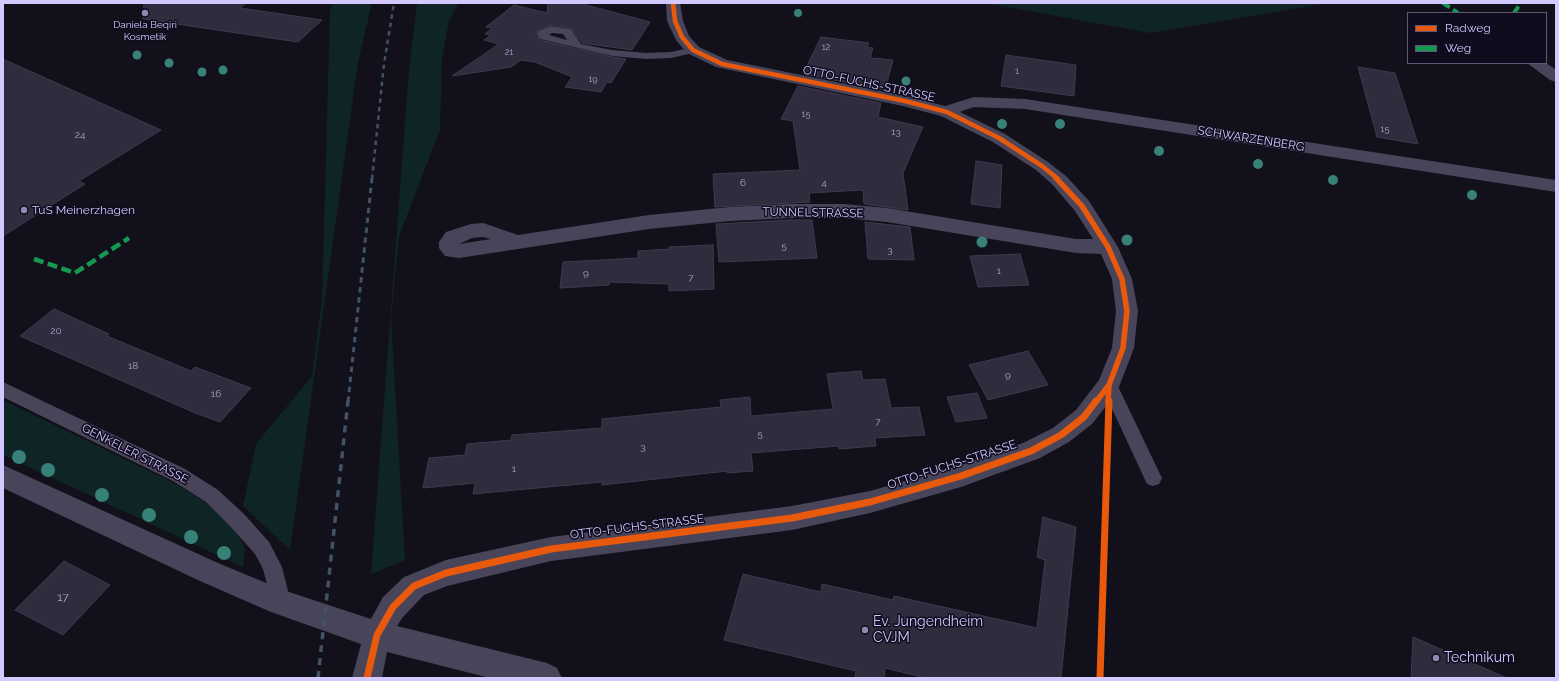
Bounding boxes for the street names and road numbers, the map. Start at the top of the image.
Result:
street label: OTTO-FUCHS-STRASSE [802,63,936,105]
street label: SCHWARZENBERG [1197,123,1305,155]
street label: TUNNELSTRASSE [762,205,864,221]
street label: GENKELER STRASSE [79,421,191,487]
street label: OTTO-FUCHS-STRASSE [886,437,1018,493]
street label: OTTO-FUCHS-STRASSE [569,512,705,542]

